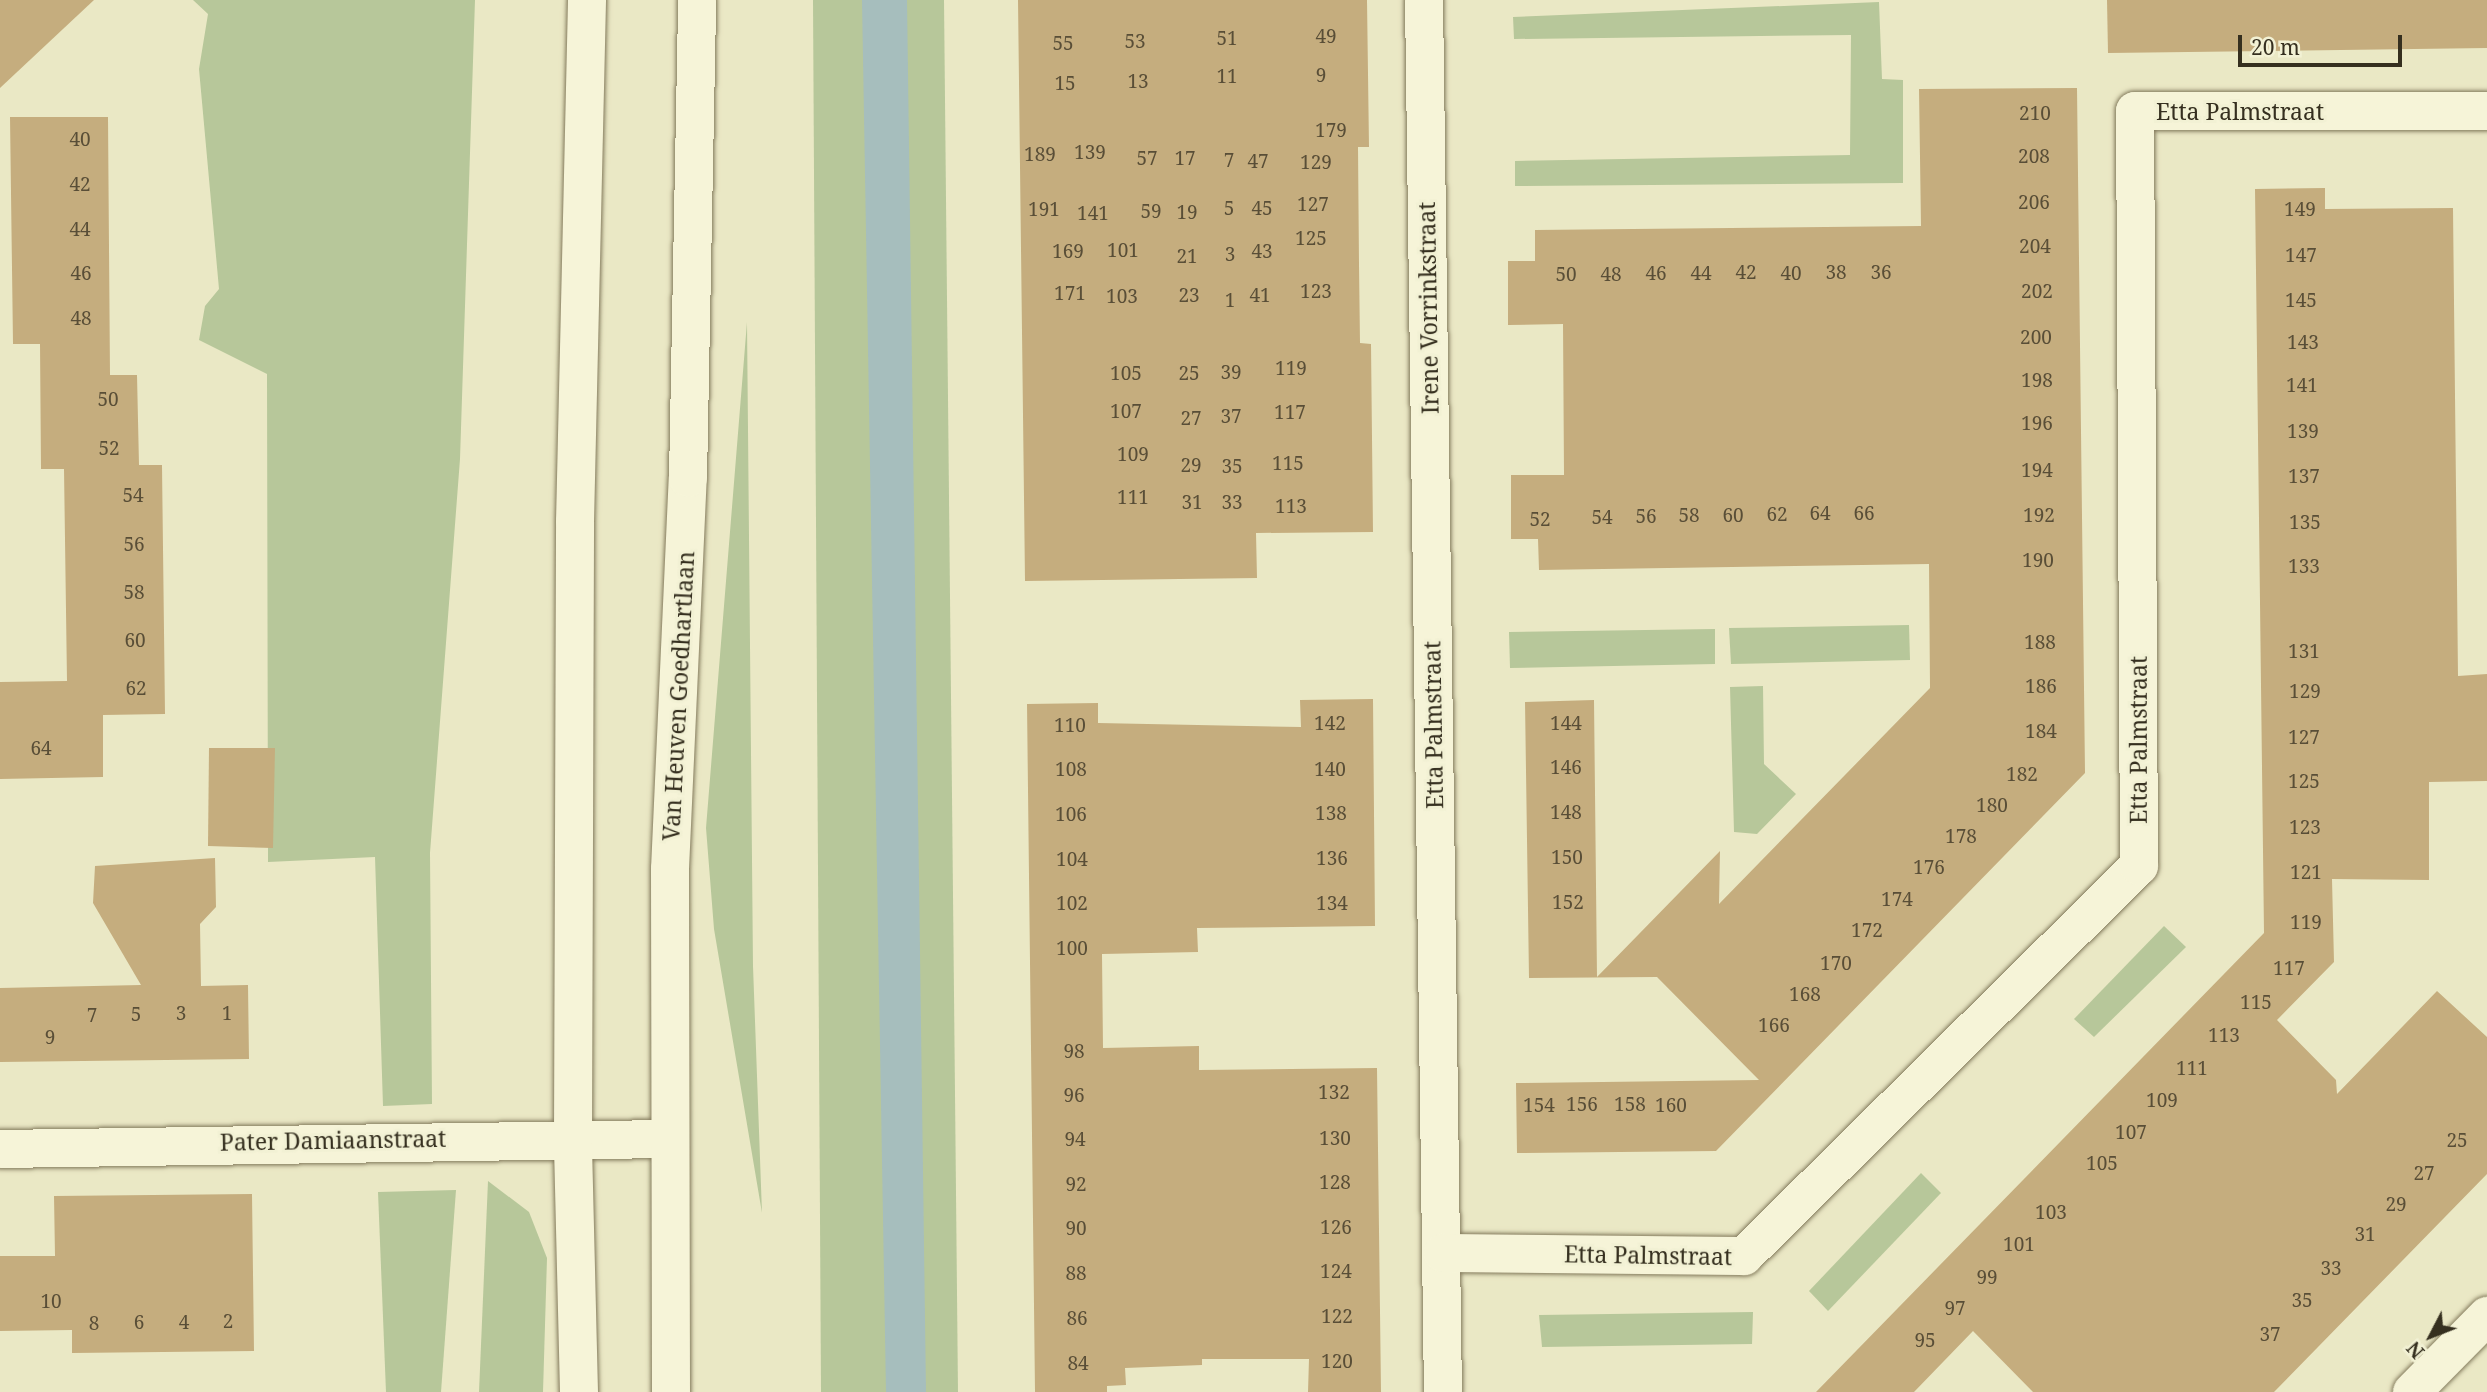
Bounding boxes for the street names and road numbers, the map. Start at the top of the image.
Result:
street label: Etta Palmstraat [2156,97,2324,125]
street label: Irene Vorrinkstraat [1412,202,1444,414]
street label: Van Heuven Goedhartlaan [657,550,699,842]
street label: Etta Palmstraat [1418,641,1448,809]
street label: Etta Palmstraat [2124,656,2152,824]
street label: Pater Damiaanstraat [220,1124,446,1156]
street label: Etta Palmstraat [1564,1240,1732,1270]

